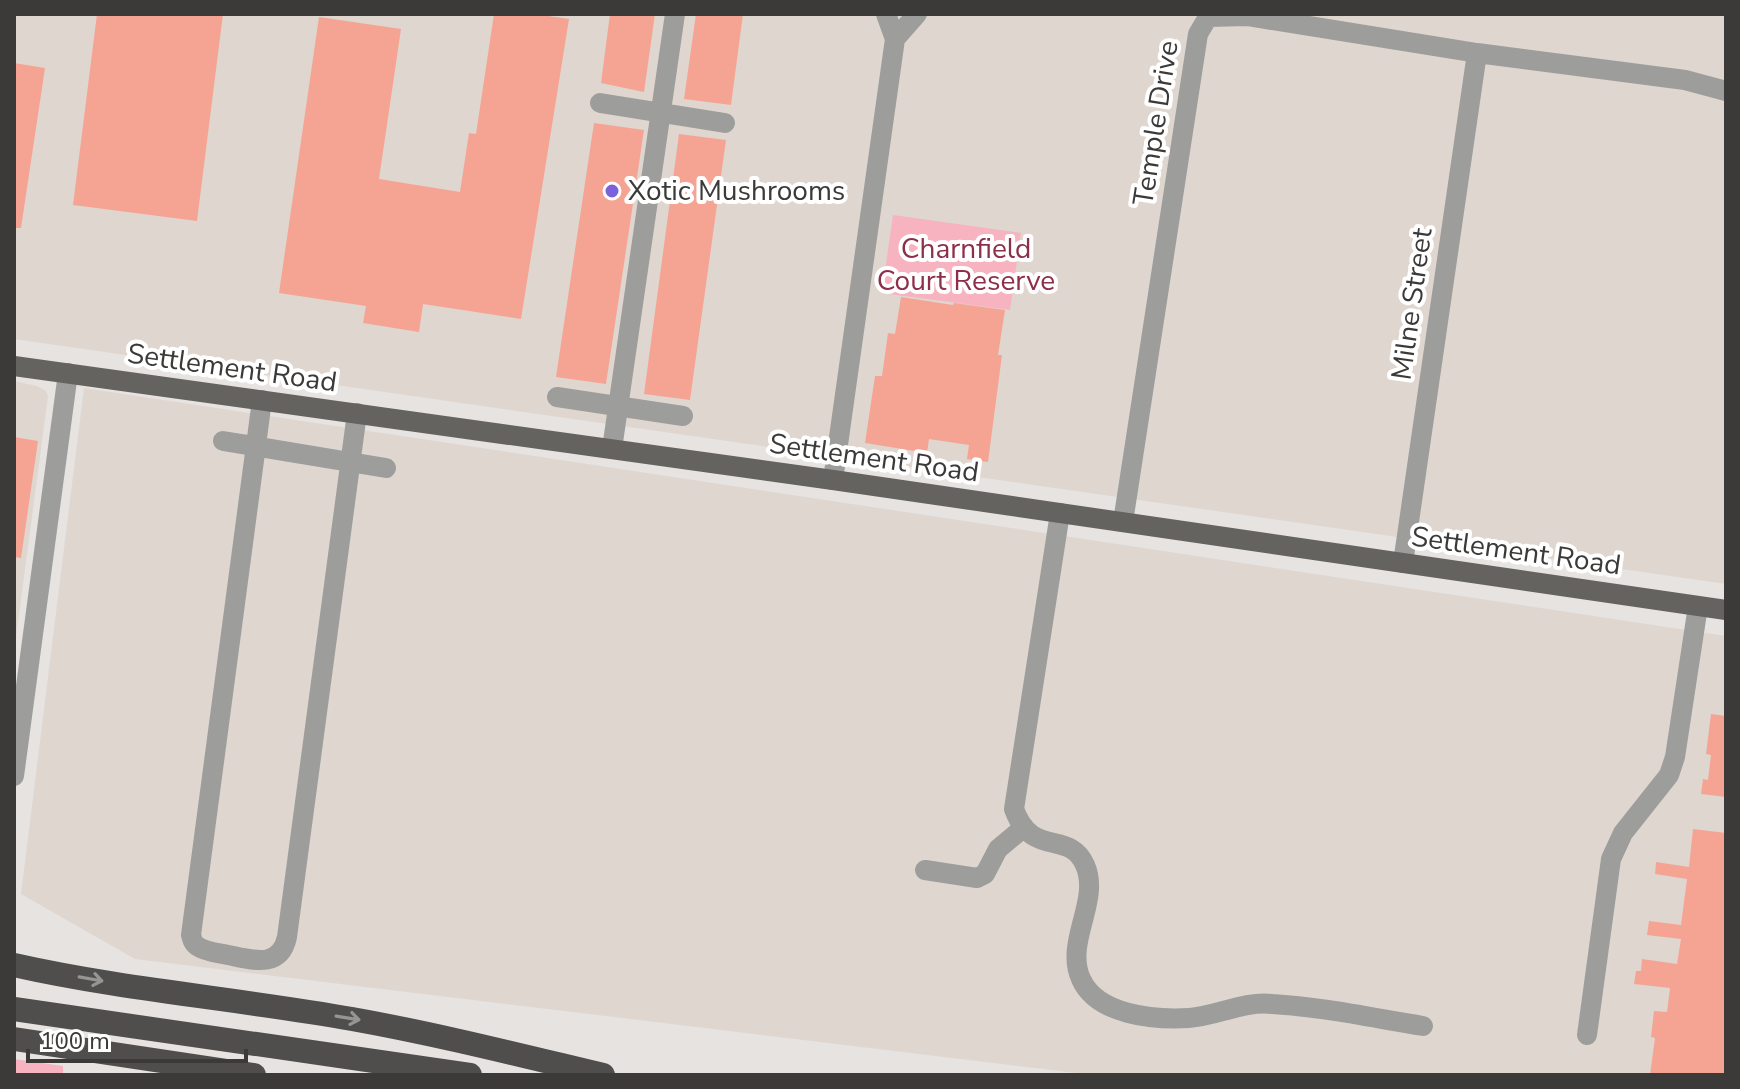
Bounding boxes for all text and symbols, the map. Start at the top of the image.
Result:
street label: Temple Drive [1124,38,1188,208]
place label: Xotic Mushrooms [628,172,845,210]
marker: Xotic Mushrooms [603,182,621,200]
street label: Milne Street [1383,225,1441,382]
park label: Charnfield Court Reserve [877,230,1055,300]
street label: Settlement Road [125,334,339,402]
street label: Settlement Road [767,424,981,492]
street label: Settlement Road [1409,517,1623,585]
one-way arrow [78,972,103,987]
one-way arrow [335,1011,360,1026]
scale bar [28,1013,246,1063]
text: 100 m [40,1025,110,1057]

